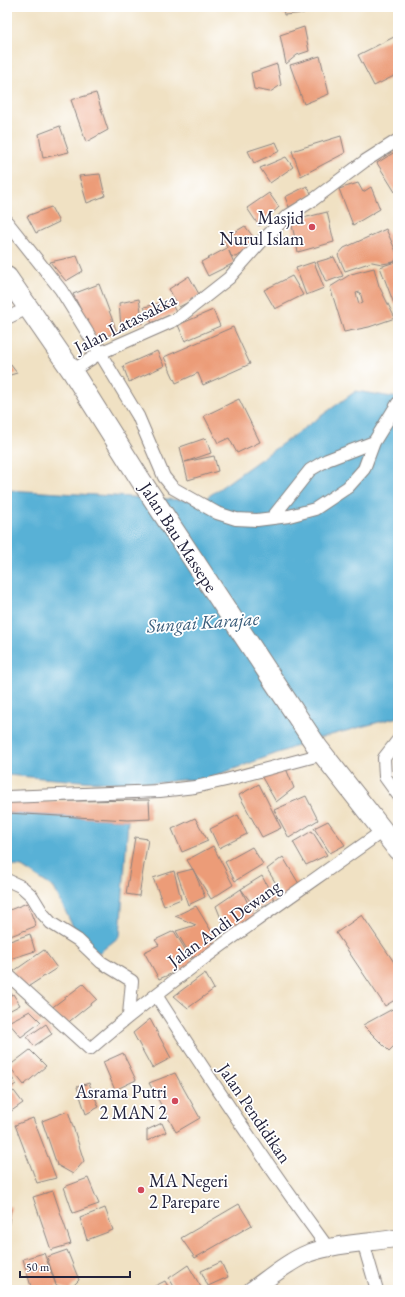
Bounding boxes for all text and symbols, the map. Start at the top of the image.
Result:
place label: Masjid Nurul Islam [219,206,305,250]
marker: Masjid Nurul Islam [307,222,317,232]
street label: Jalan Latassakka [68,287,181,359]
street label: Jalan Bau Massepe [134,476,223,596]
water label: Sungai Karajae [145,606,260,638]
street label: Jalan Andi Dewang [161,874,285,973]
street label: Jalan Pendidikan [212,1057,297,1168]
place label: Asrama Putri 2 MAN 2 [74,1080,168,1124]
marker: Asrama Putri 2 MAN 2 [170,1096,180,1106]
place label: MA Negeri 2 Parepare [149,1169,228,1213]
marker: MA Negeri 2 Parepare [136,1185,146,1195]
scale bar [20,1253,130,1279]
text: 50 m [26,1259,50,1275]

